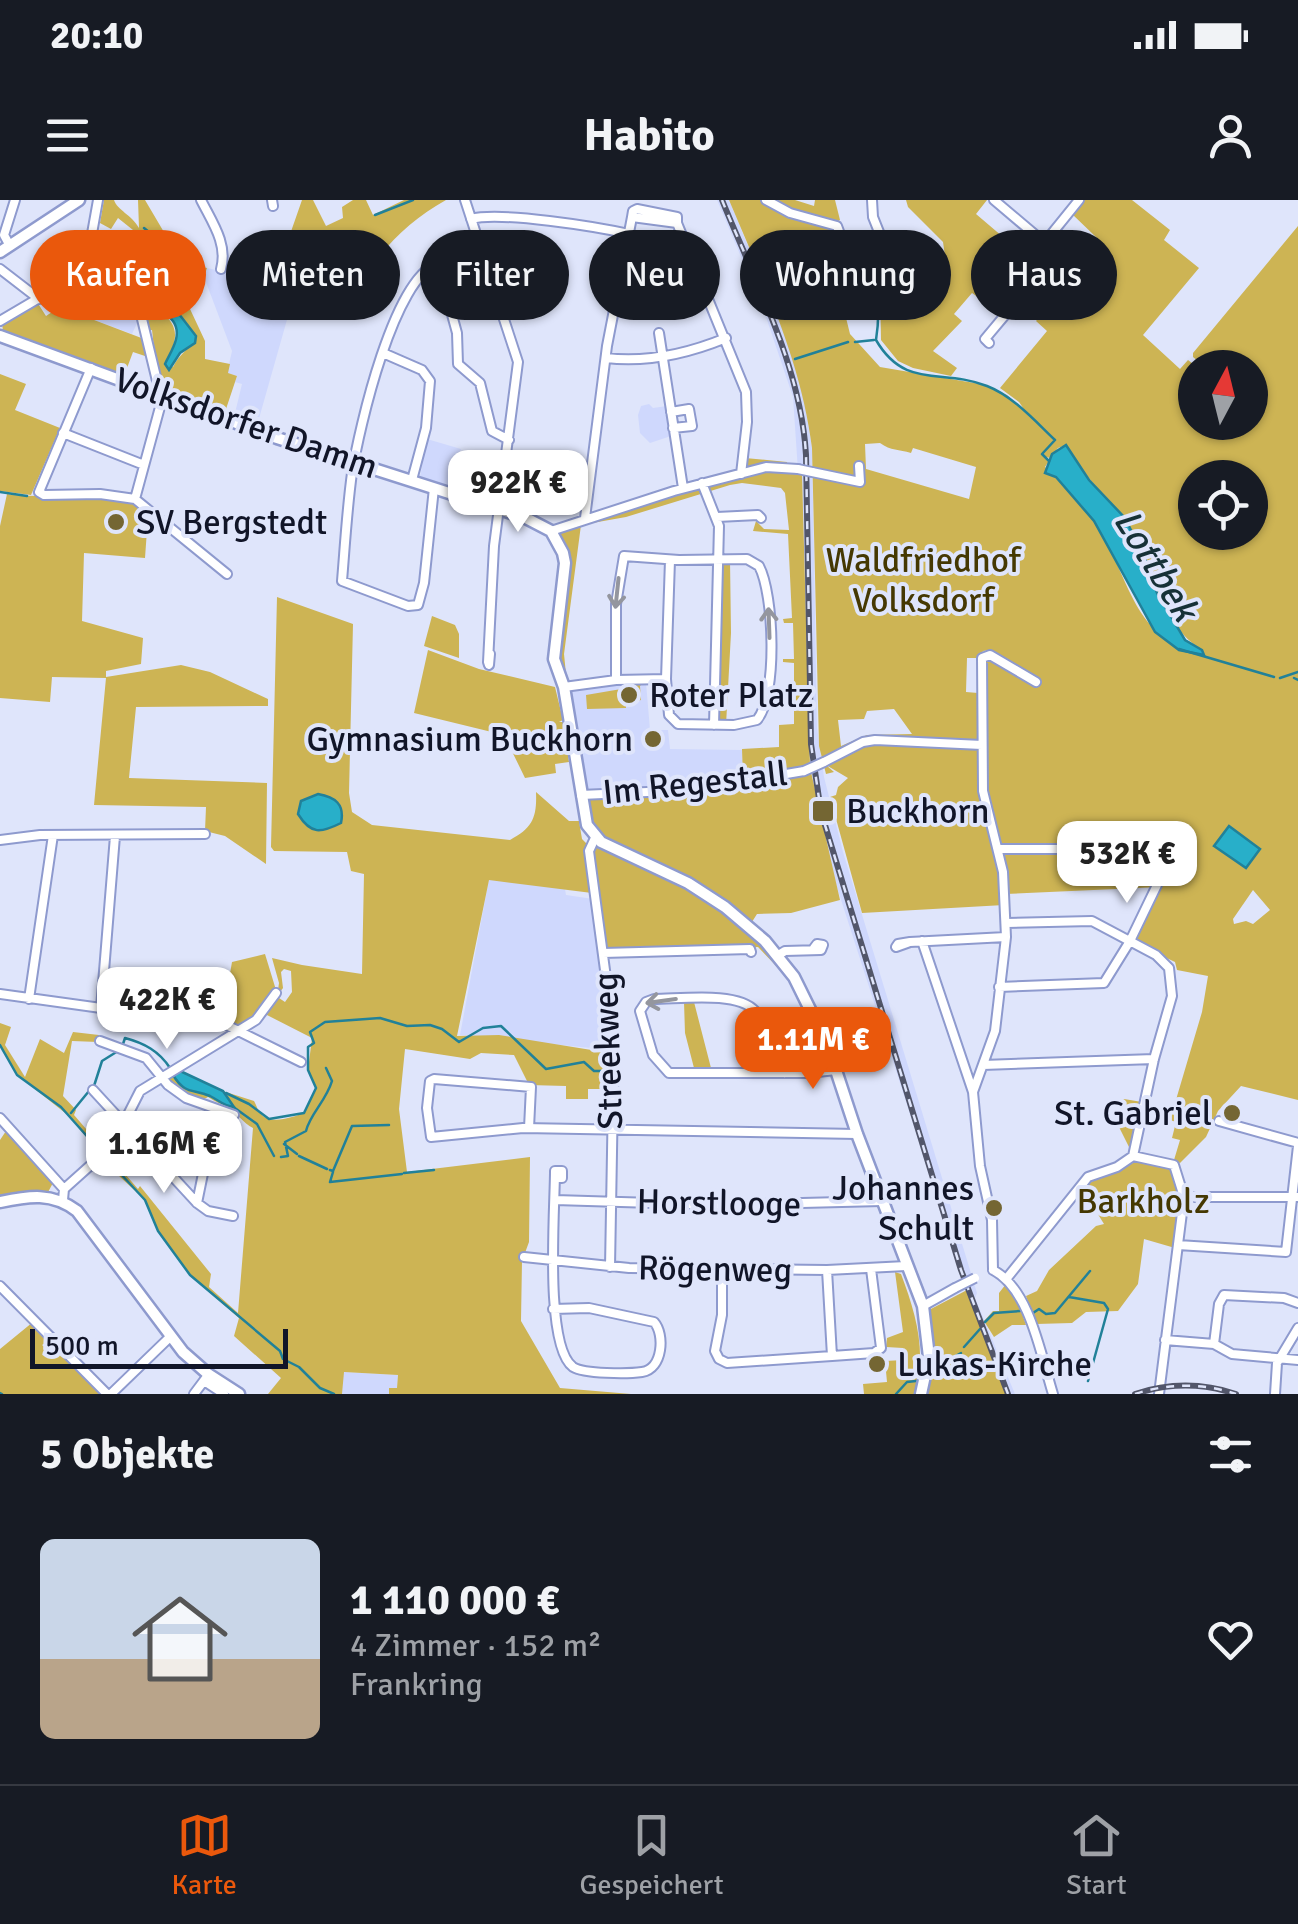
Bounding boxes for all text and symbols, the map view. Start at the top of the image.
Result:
text: 20:10 [50,12,143,59]
icon: menu [40,108,95,163]
text: Habito [583,108,715,163]
icon: person [1203,108,1258,163]
chip: Kaufen [30,230,206,320]
chip: Mieten [226,230,400,320]
chip: Filter [420,230,569,320]
chip: Neu [589,230,720,320]
chip: Wohnung [740,230,951,320]
chip: Haus [971,230,1117,320]
north arrow [1178,350,1268,440]
map controls [1178,350,1268,550]
street label: Volksdorfer Damm [109,358,383,488]
pin: 922K € [437,450,599,535]
button: locate [1178,460,1268,550]
text: 922K € [470,463,566,502]
water label: Lottbek [1103,500,1210,632]
place label: SV Bergstedt [136,501,327,544]
marker: SV Bergstedt [105,511,127,533]
park label: Waldfriedhof Volksdorf [826,539,1023,622]
one-way arrow [607,576,626,609]
one-way arrow [759,607,778,639]
place label: Roter Platz [649,674,813,717]
marker: Roter Platz [618,684,640,706]
place label: Gymnasium Buckhorn [306,718,633,761]
marker: Gymnasium Buckhorn [642,728,664,750]
street label: Im Regestall [601,752,789,814]
place label: Buckhorn [846,790,990,833]
marker: Buckhorn [810,798,836,824]
pin: 532K € [1046,821,1208,906]
text: 532K € [1079,834,1175,873]
pin: 422K € [86,967,248,1052]
street label: Streekweg [584,972,632,1130]
text: 422K € [119,980,215,1019]
one-way arrow [645,993,678,1011]
pin: 1.11M € [721,1007,905,1092]
text: 1.11M € [757,1020,869,1059]
place label: St. Gabriel [1054,1092,1212,1135]
marker: St. Gabriel [1221,1102,1243,1124]
pin: 1.16M € [72,1111,256,1196]
text: 1.16M € [108,1124,220,1163]
place label: Johannes Schult [832,1167,974,1250]
street label: Horstlooge [636,1180,802,1226]
park label: Barkholz [1076,1180,1210,1223]
marker: Johannes Schult [983,1197,1005,1219]
street label: Rögenweg [638,1246,792,1292]
scale bar [30,1324,288,1368]
text: 500 m [45,1329,119,1363]
place label: Lukas-Kirche [897,1343,1092,1386]
marker: Lukas-Kirche [866,1353,888,1375]
icon: filters [1203,1427,1258,1482]
text: 5 Objekte [40,1429,214,1480]
text: 1 110 000 € [350,1575,559,1626]
icon: home [120,1579,240,1699]
icon: heart [1203,1612,1258,1667]
text: 4 Zimmer · 152 m² [350,1626,601,1665]
text: Frankring [350,1665,483,1704]
tab: Karte [171,1808,237,1902]
tab: Gespeichert [580,1808,723,1902]
tab: Start [1066,1808,1127,1902]

